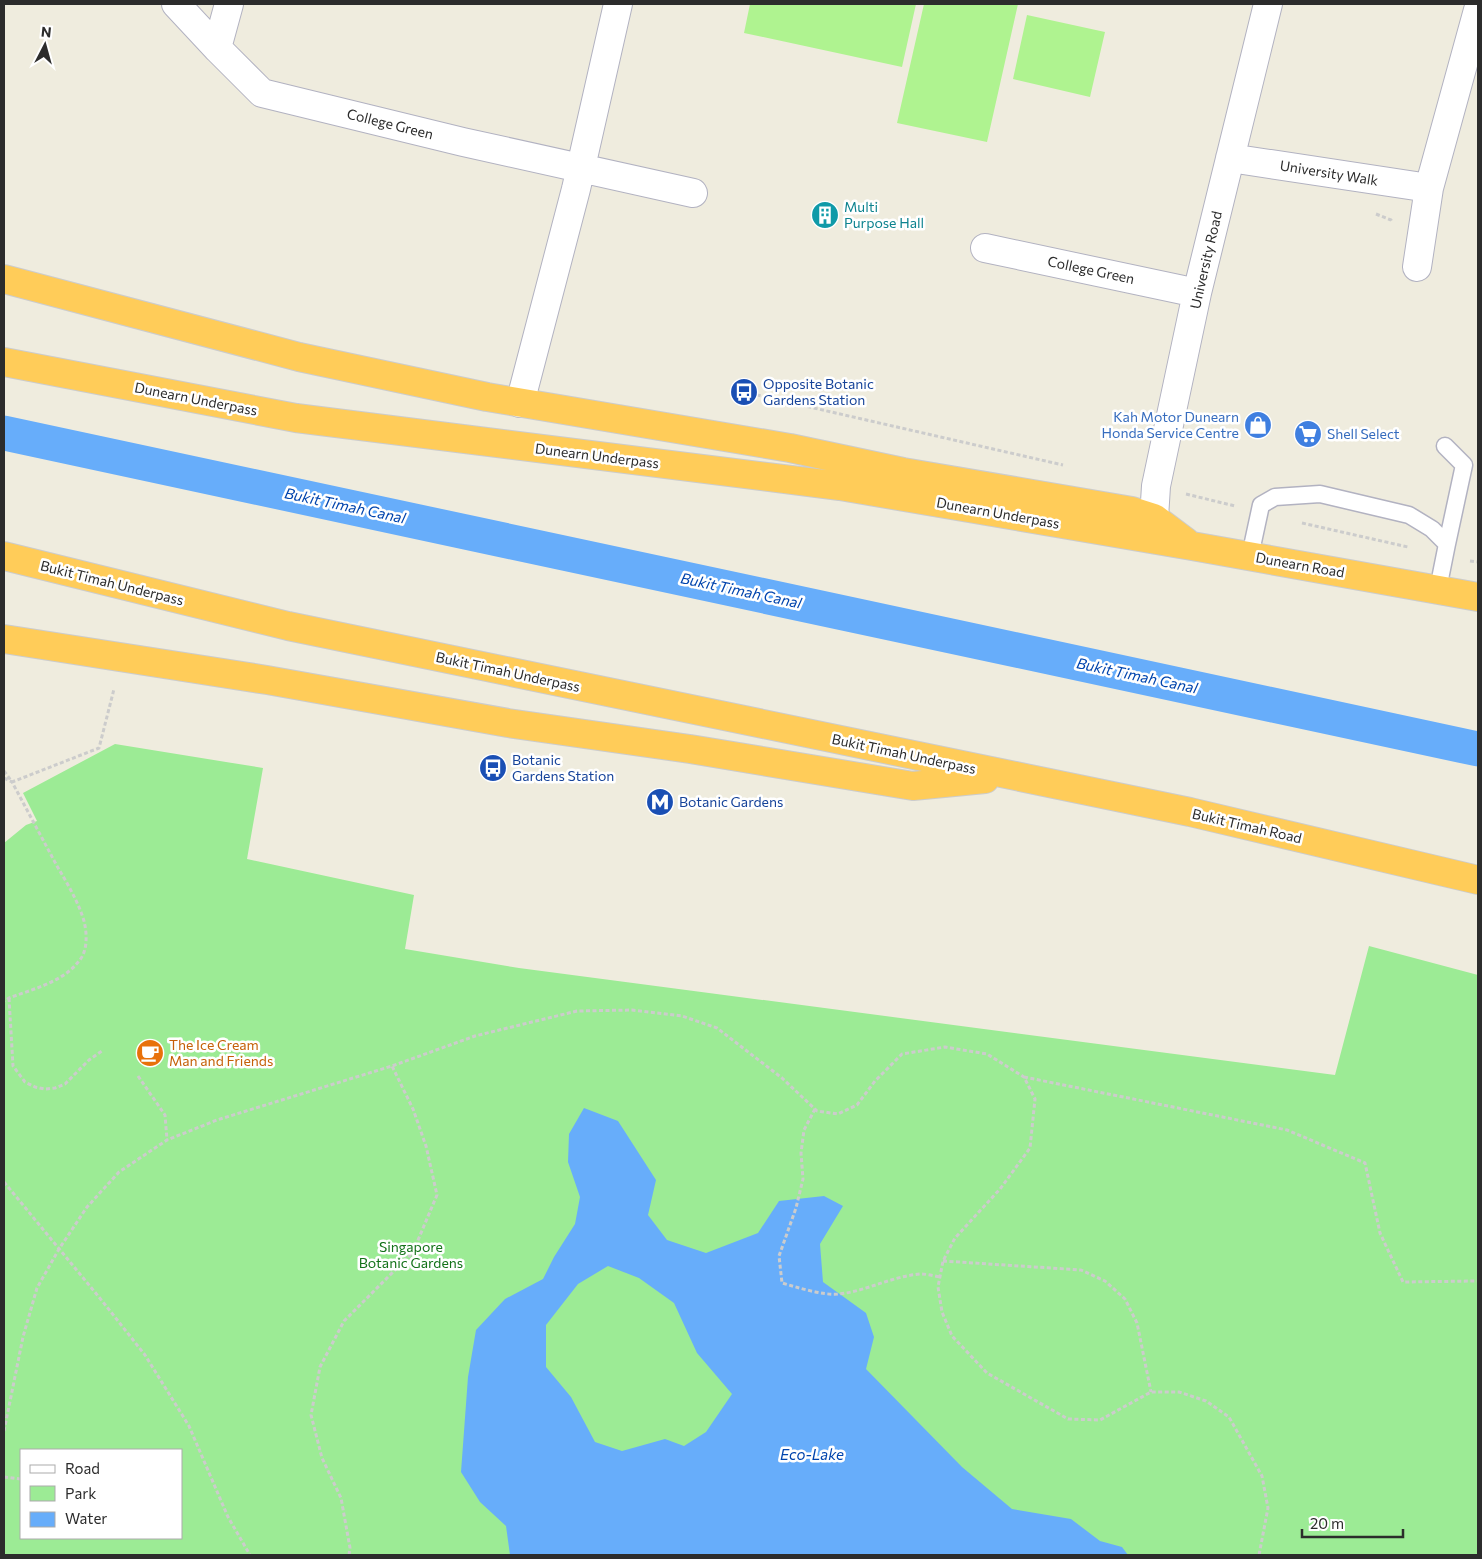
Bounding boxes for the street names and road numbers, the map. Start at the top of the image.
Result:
street label: College Green [345,105,435,142]
street label: University Walk [1279,156,1380,189]
street label: University Road [1186,209,1225,310]
street label: College Green [1046,252,1136,287]
street label: Dunearn Underpass [133,378,259,419]
street label: Dunearn Underpass [534,439,660,472]
street label: Dunearn Underpass [935,493,1061,532]
street label: Dunearn Road [1254,548,1346,581]
street label: Bukit Timah Underpass [39,556,185,609]
street label: Bukit Timah Underpass [434,648,582,695]
street label: Bukit Timah Underpass [830,730,978,777]
street label: Bukit Timah Road [1191,805,1304,846]

